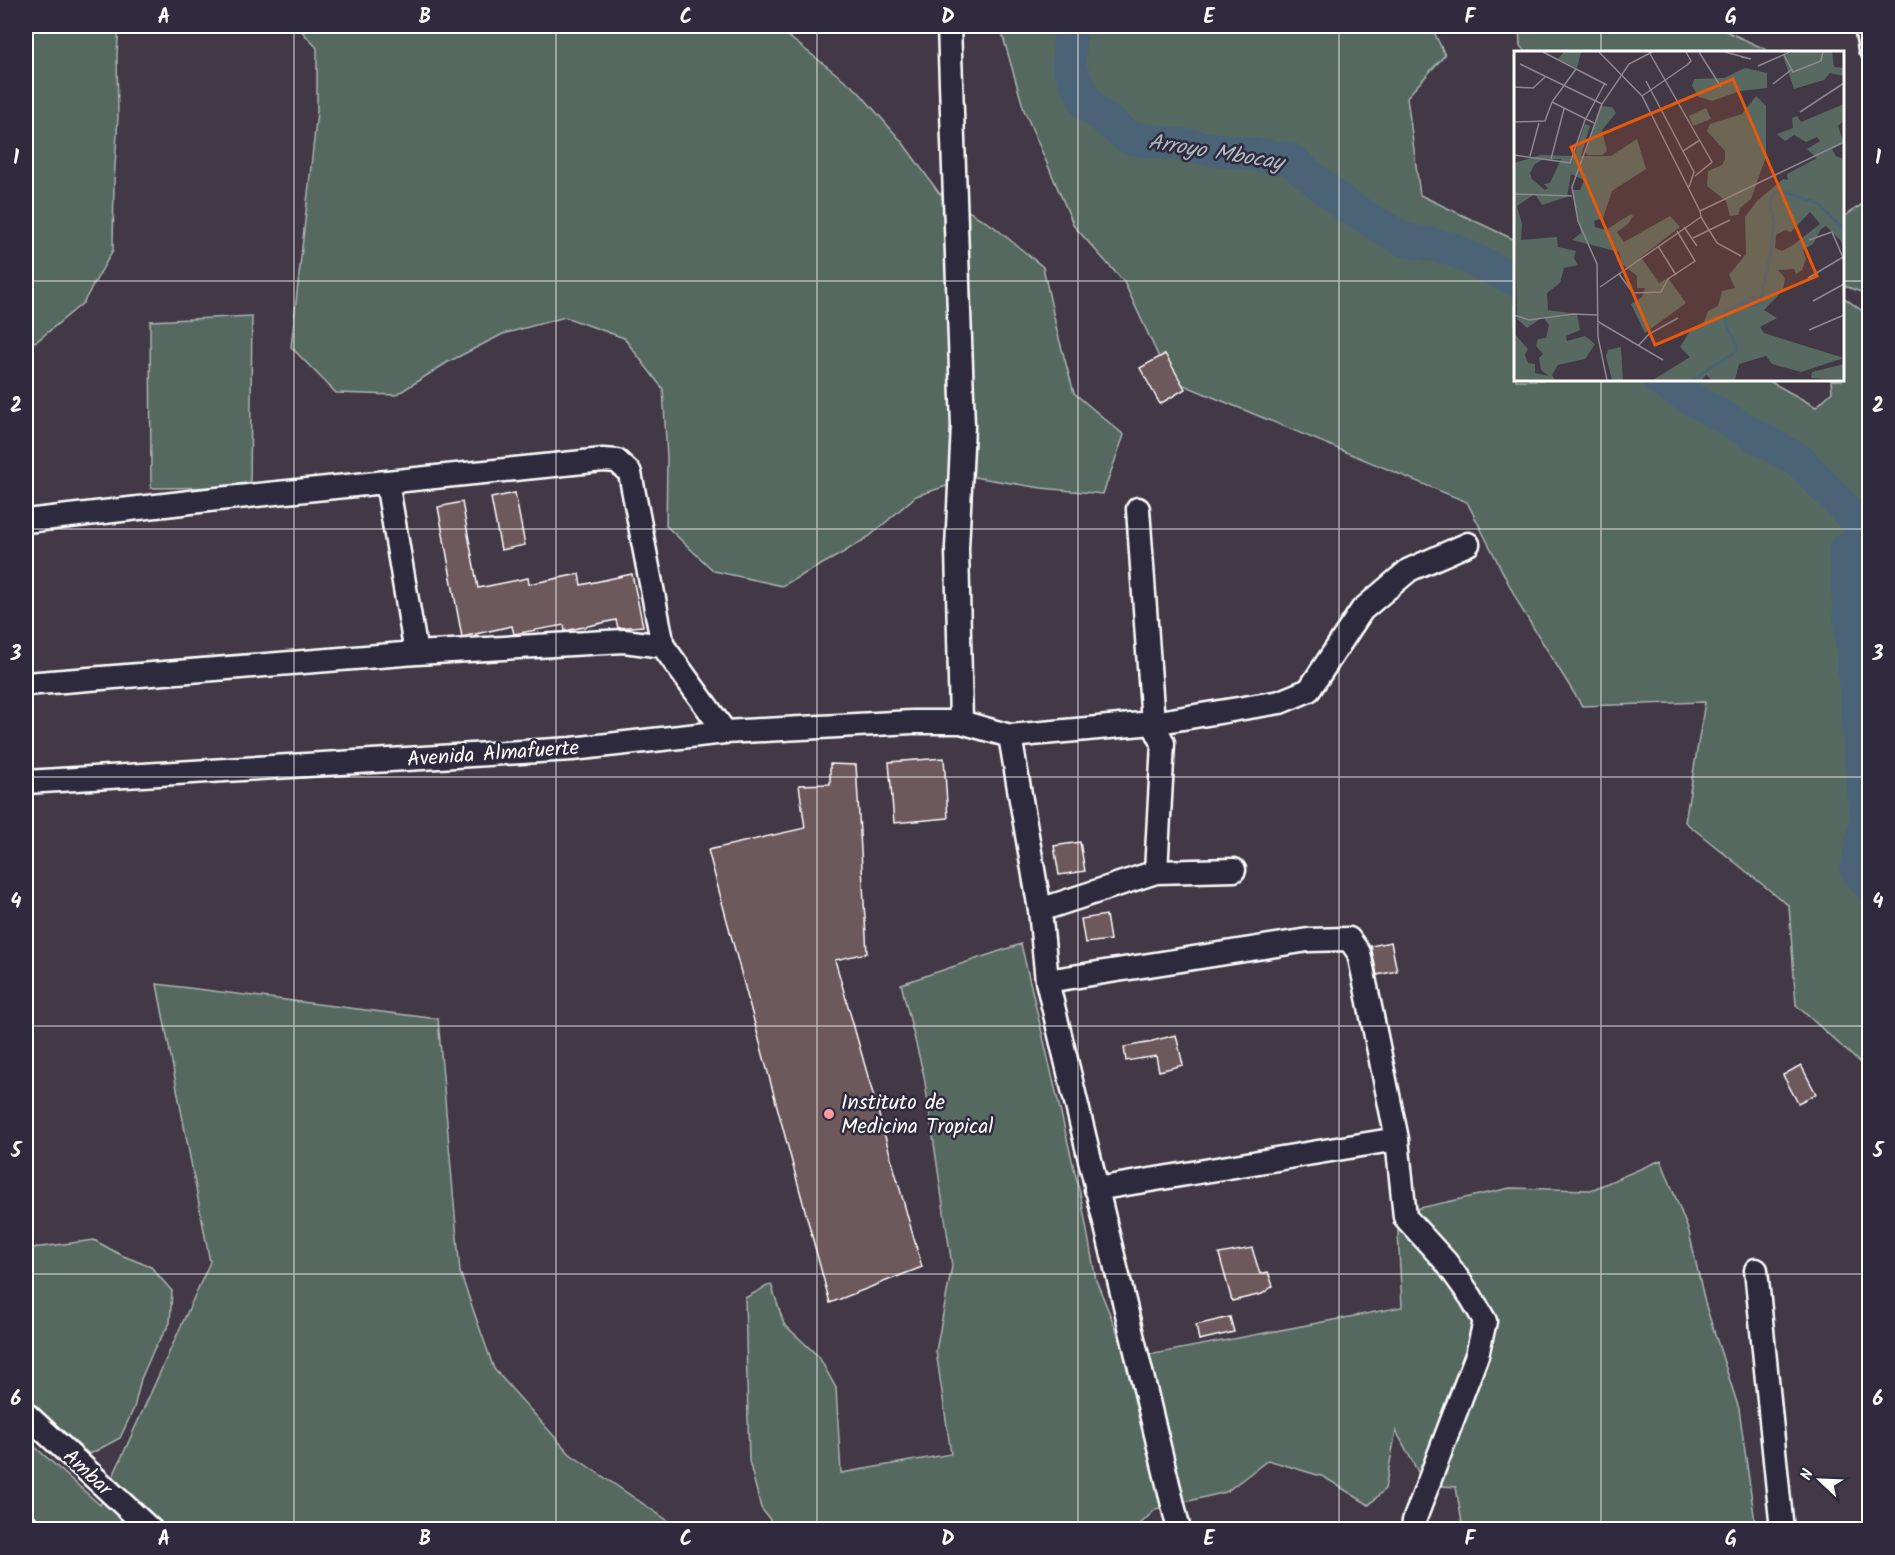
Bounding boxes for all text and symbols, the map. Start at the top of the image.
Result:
text: A [158,2,170,34]
text: B [419,2,431,34]
text: C [680,2,692,34]
text: D [941,2,955,34]
text: E [1203,2,1215,34]
text: F [1465,2,1477,34]
text: G [1725,2,1737,34]
inset map [1514,51,1844,381]
water label: Arroyo Mbocay [1146,126,1289,182]
text: 1 [13,143,19,175]
text: 1 [1875,143,1881,175]
text: 2 [10,391,22,423]
text: 2 [1872,391,1884,423]
text: 3 [10,639,22,671]
text: 3 [1872,639,1884,671]
street label: Avenida Almafuerte [406,732,581,777]
text: 4 [11,887,22,919]
text: 4 [1873,887,1884,919]
place label: Instituto de Medicina Tropical [841,1087,993,1144]
marker: Instituto de Medicina Tropical [822,1107,836,1121]
text: 5 [10,1136,23,1168]
text: 5 [1872,1136,1885,1168]
text: 6 [11,1384,22,1416]
text: 6 [1873,1384,1884,1416]
street label: Ambar [55,1441,120,1505]
north arrow [1790,1450,1850,1510]
text: N [1794,1465,1821,1484]
text: A [158,1524,170,1555]
text: B [419,1524,431,1555]
text: C [680,1524,692,1555]
text: D [941,1524,955,1555]
text: E [1203,1524,1215,1555]
text: F [1465,1524,1477,1555]
text: G [1725,1524,1737,1555]

